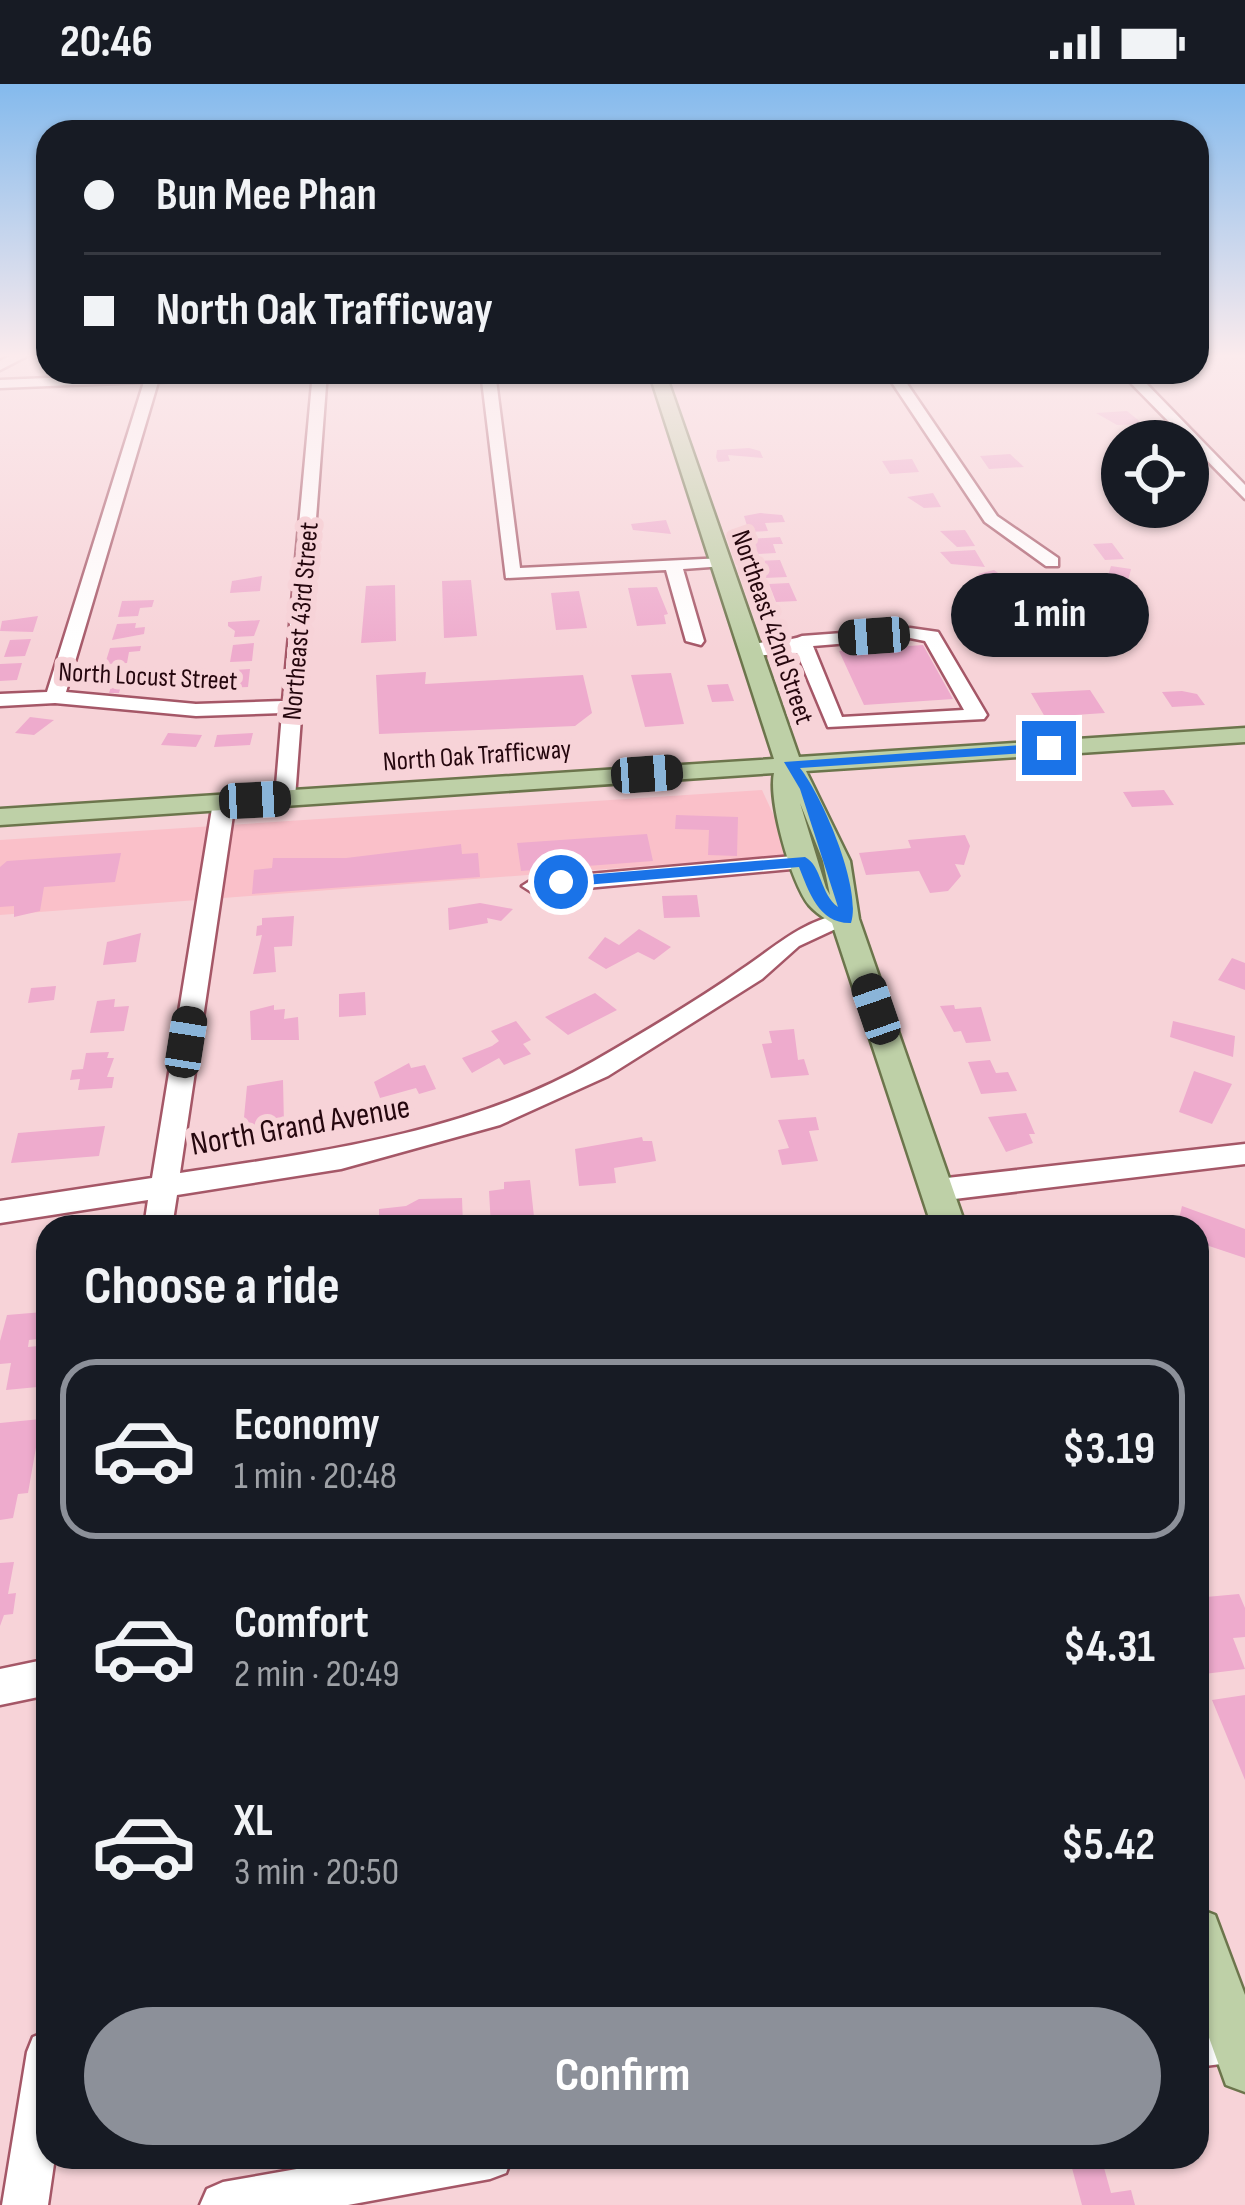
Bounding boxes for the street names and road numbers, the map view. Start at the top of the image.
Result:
street label: Northeast 43rd Street [276,521,326,722]
street label: Northeast 42nd Street [724,526,820,728]
street label: North Locust Street [58,656,238,698]
street label: North Oak Trafficway [382,733,572,779]
street label: North Grand Avenue [188,1087,413,1165]

